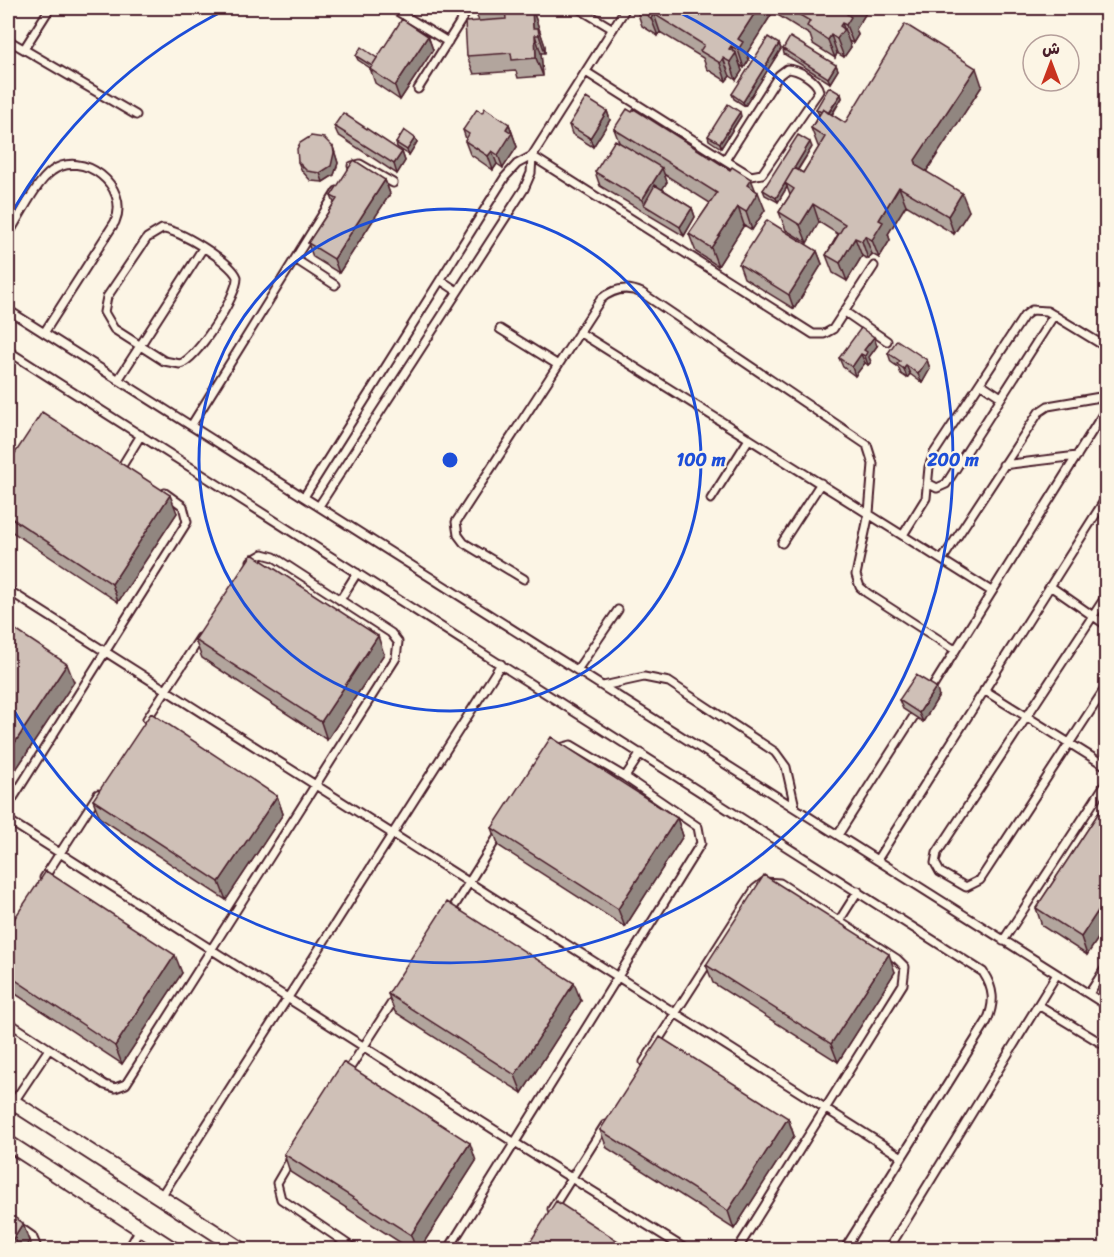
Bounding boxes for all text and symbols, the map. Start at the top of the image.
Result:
north arrow [1021,33,1081,93]
text: ش [1042,34,1060,63]
text: 100 m [677,444,726,476]
text: 200 m [926,444,979,476]
centre of rings [440,450,460,470]

